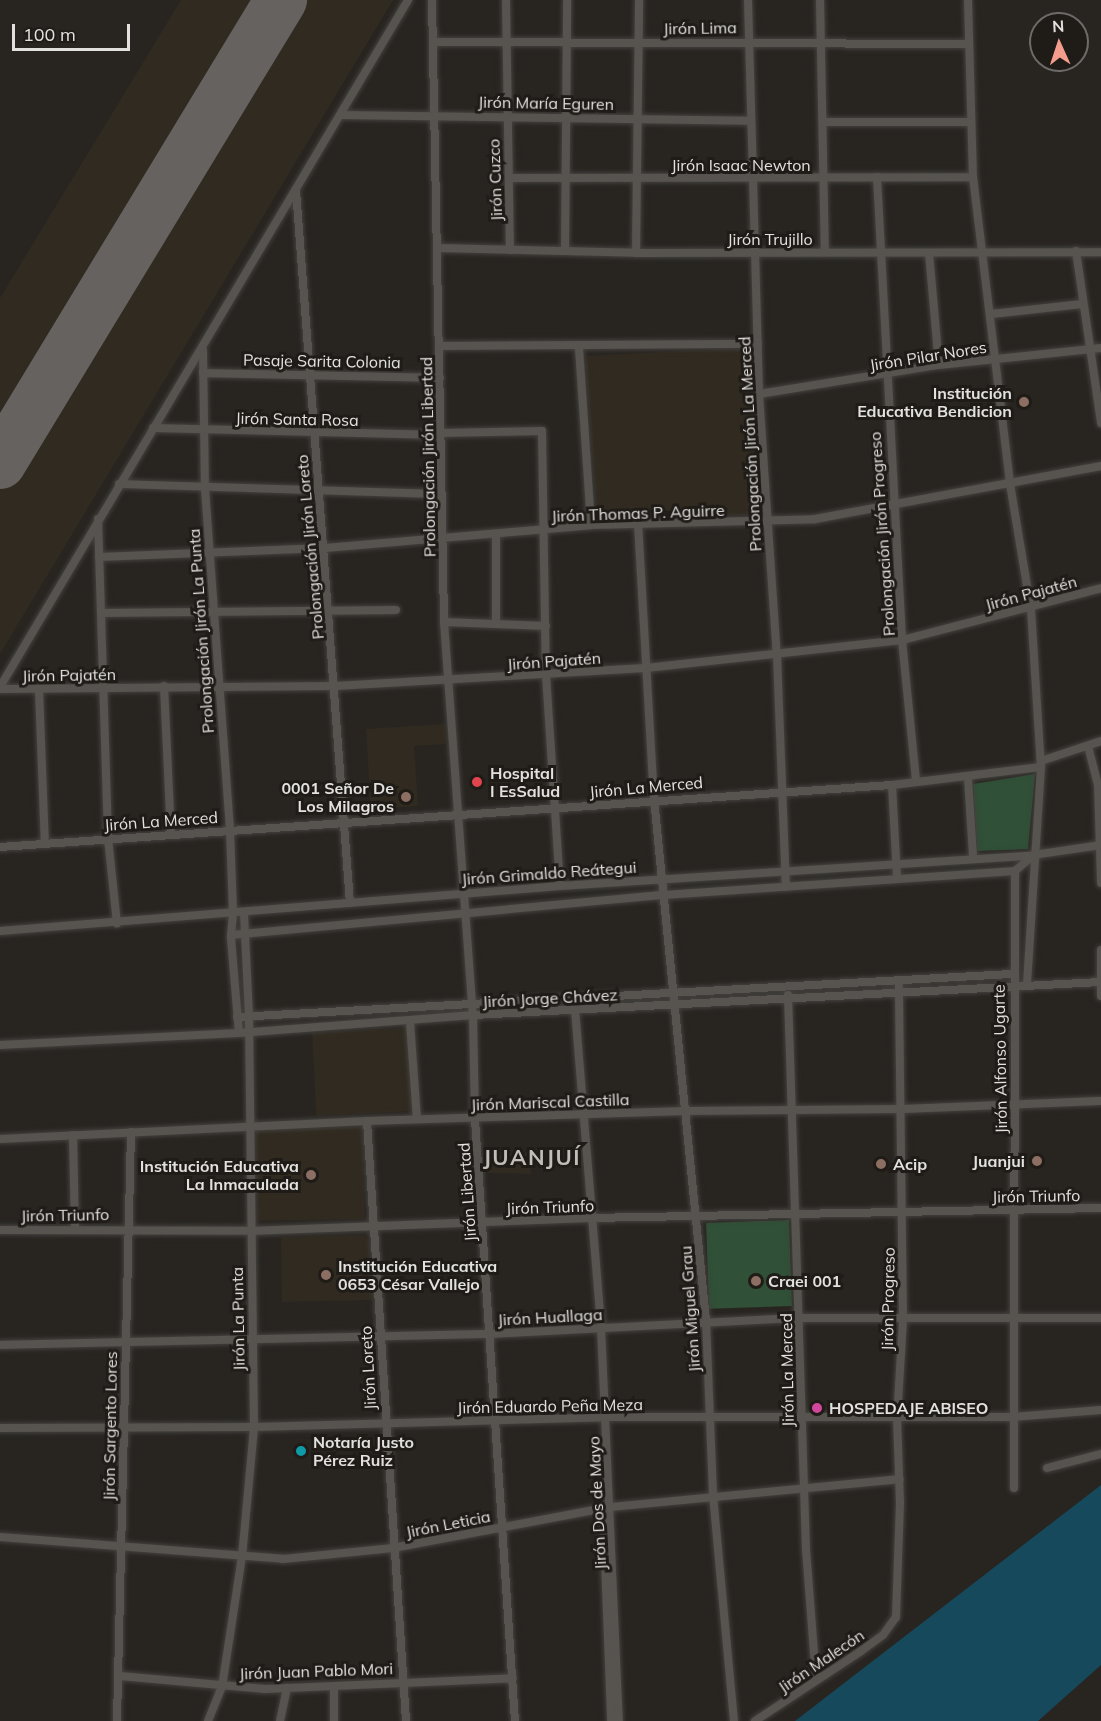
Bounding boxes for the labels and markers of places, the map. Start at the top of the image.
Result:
place label: Institución Educativa Bendicion [857,383,1012,421]
marker: Institución Educativa Bendicion [1017,395,1031,409]
place label: Hospital I EsSalud [490,763,560,801]
marker: Hospital I EsSalud [468,773,486,791]
place label: 0001 Señor De Los Milagros [281,778,394,816]
marker: 0001 Señor De Los Milagros [399,790,413,804]
place label: Juanjui [972,1151,1025,1171]
place label: Acip [893,1154,927,1174]
marker: Juanjui [1030,1154,1044,1168]
place label: Institución Educativa La Inmaculada [140,1156,299,1194]
marker: Acip [874,1157,888,1171]
marker: Institución Educativa La Inmaculada [304,1168,318,1182]
place label: Institución Educativa 0653 César Vallejo [338,1256,497,1294]
marker: Institución Educativa 0653 César Vallejo [319,1268,333,1282]
place label: Craei 001 [768,1271,841,1291]
marker: Craei 001 [749,1274,763,1288]
place label: HOSPEDAJE ABISEO [829,1398,988,1418]
marker: HOSPEDAJE ABISEO [810,1401,824,1415]
place label: Notaría Justo Pérez Ruiz [313,1432,414,1470]
marker: Notaría Justo Pérez Ruiz [294,1444,308,1458]

